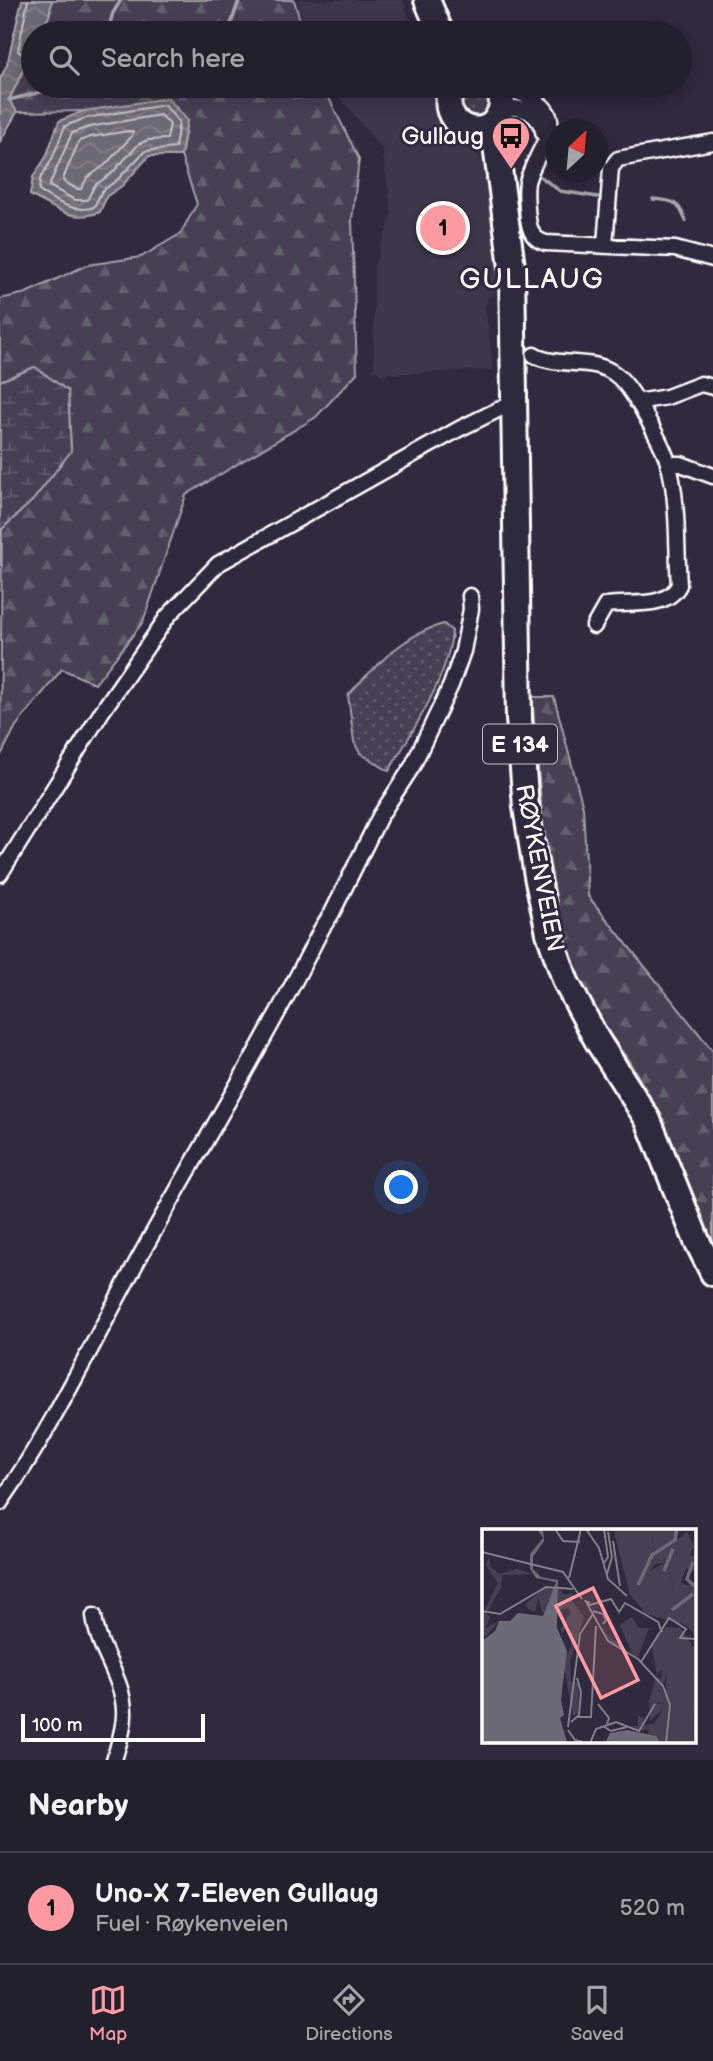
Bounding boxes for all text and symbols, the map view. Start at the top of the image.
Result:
search box [21,21,692,98]
icon: search [45,41,83,79]
text: Search here [101,44,245,75]
bus stop icon: Gullaug [490,115,532,170]
north arrow [545,119,608,182]
place label: Gullaug [401,122,484,151]
pin: 1 [420,202,466,254]
district label: GULLAUG [459,263,605,296]
road number: E 134 [483,724,557,764]
street label: RØYKENVEIEN [509,782,570,954]
your location [384,1170,418,1204]
inset map [482,1529,696,1742]
scale bar [21,1711,205,1743]
text: 100 m [32,1714,83,1737]
text: Nearby [28,1788,128,1824]
text: Uno-X 7-Eleven Gullaug [95,1879,379,1910]
text: 1 [46,1894,56,1922]
text: 520 m [619,1894,685,1922]
text: Fuel · Røykenveien [95,1910,288,1938]
tab: Map [89,1981,127,2046]
tab: Directions [305,1981,393,2046]
tab: Saved [571,1981,624,2046]

